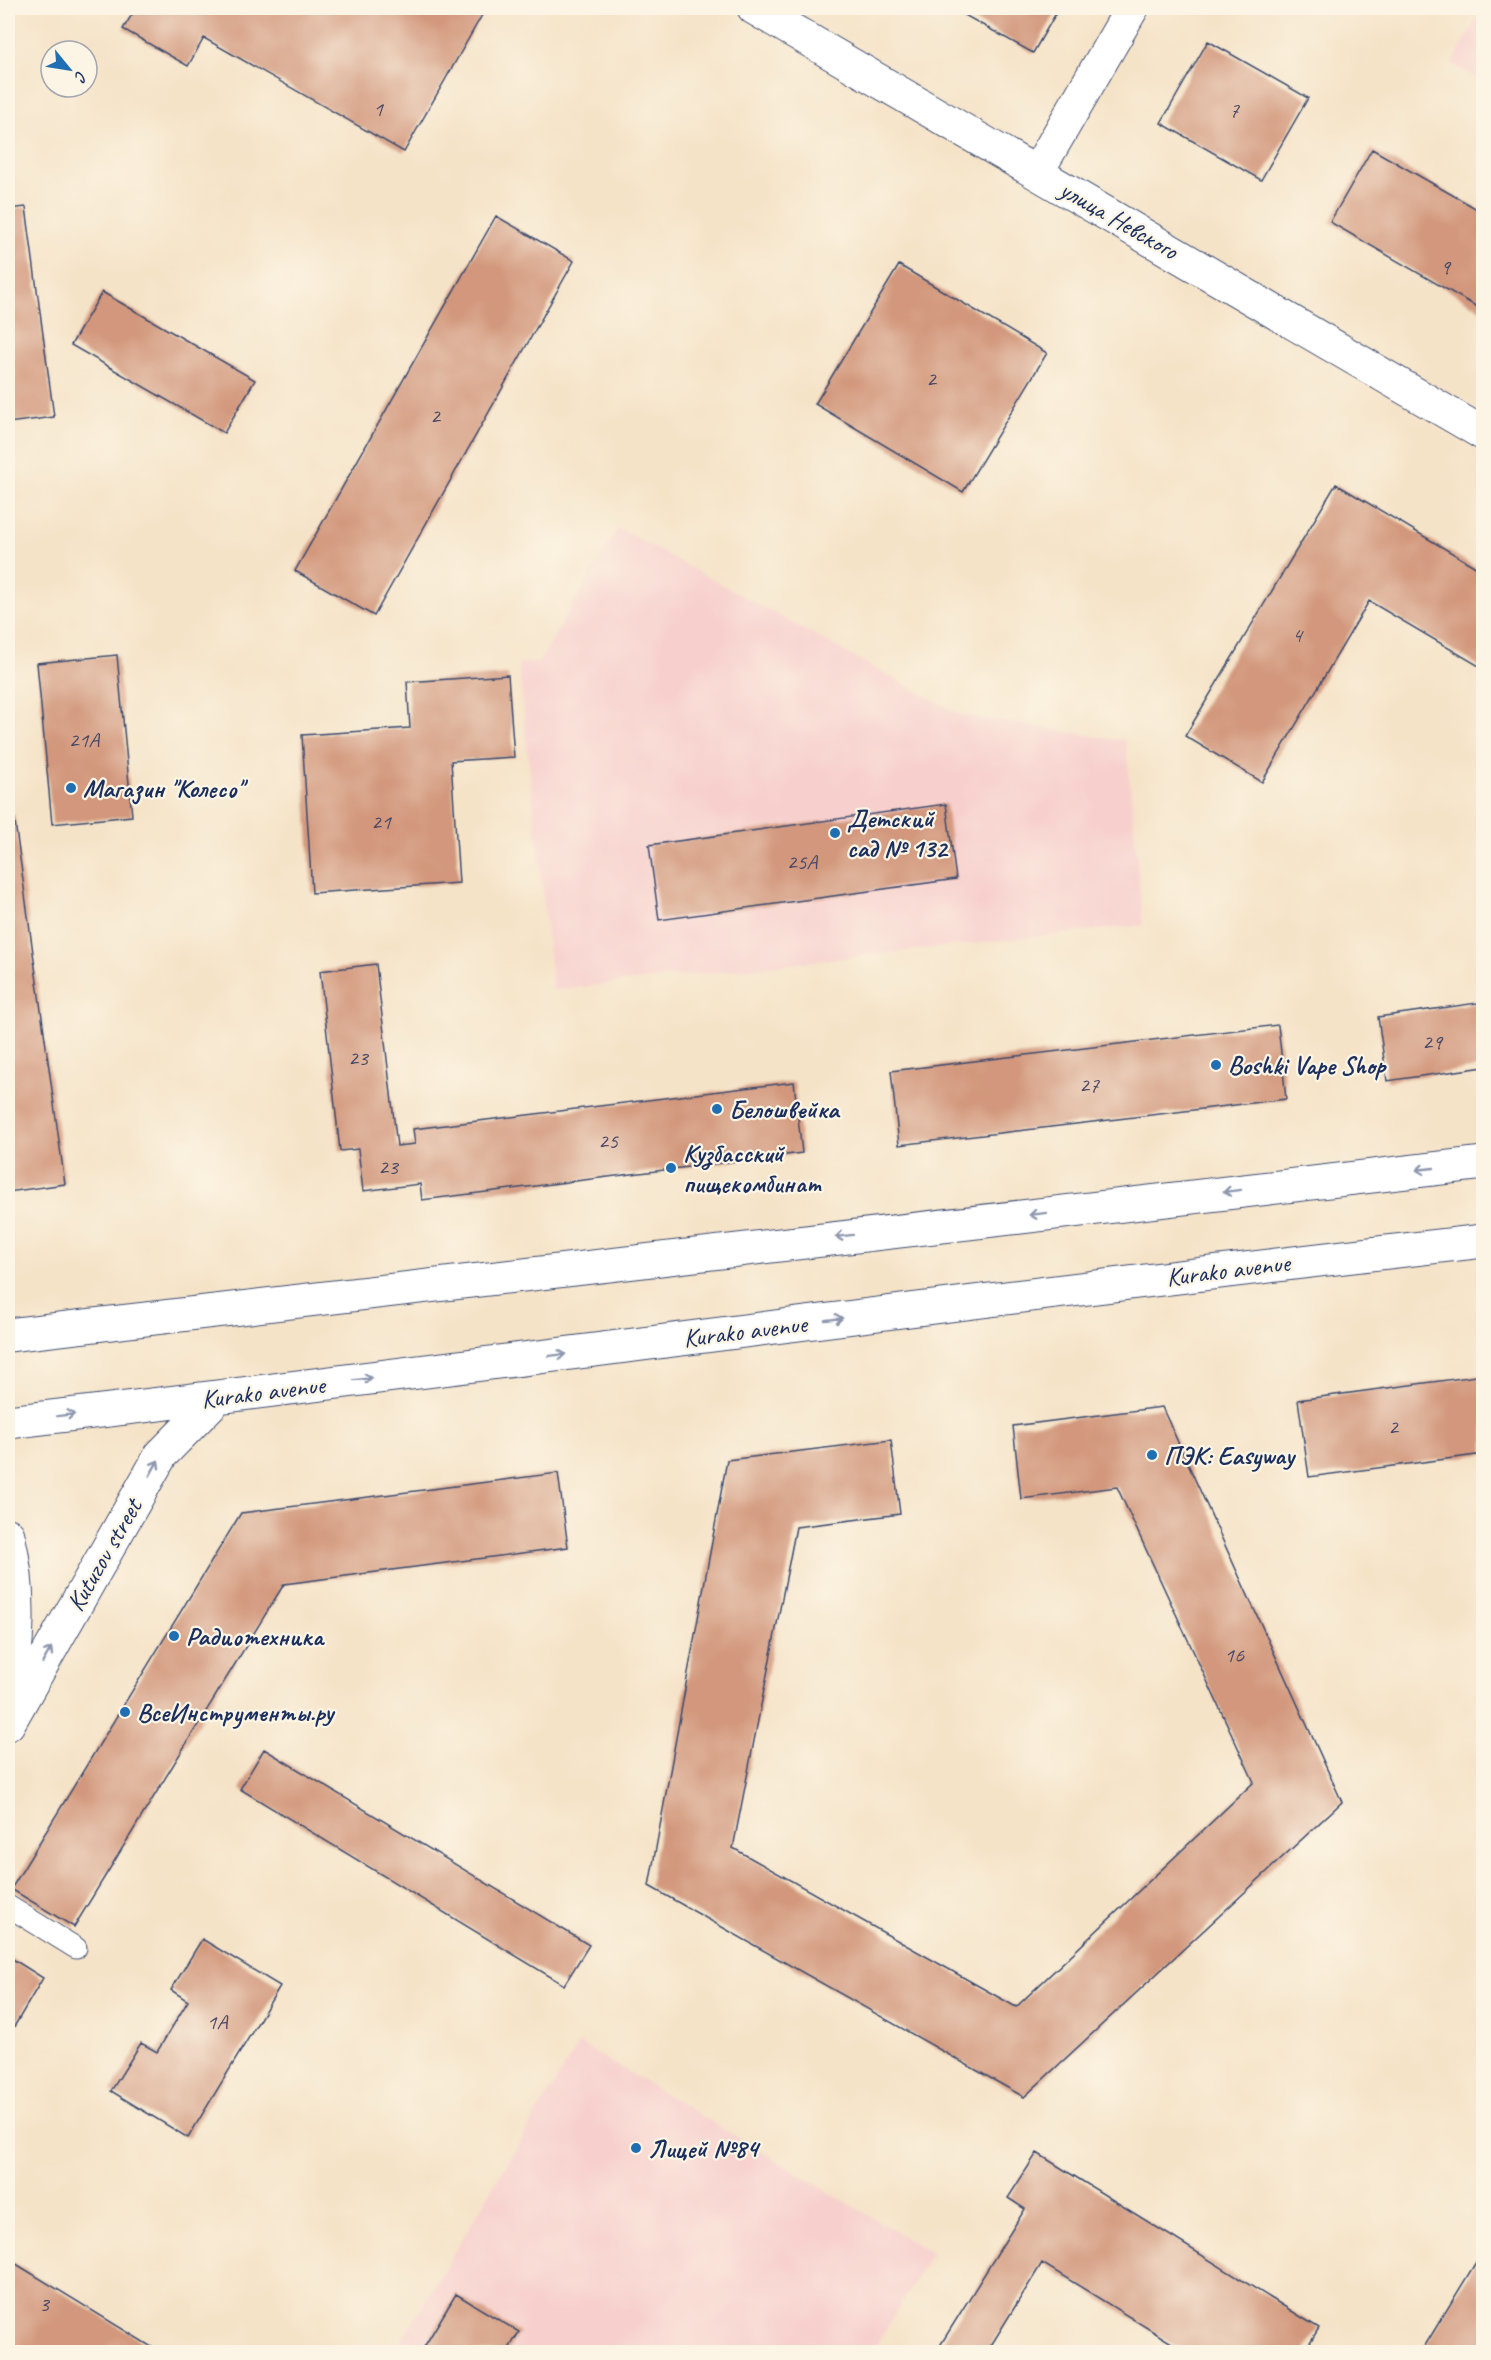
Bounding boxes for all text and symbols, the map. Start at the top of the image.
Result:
north arrow [39,39,99,99]
text: С [69,68,92,86]
house number: 1 [373,95,384,123]
house number: 7 [1229,96,1240,124]
street label: улица Невского [1052,172,1186,268]
house number: 9 [1440,253,1452,281]
house number: 2 [926,365,938,393]
house number: 2 [430,402,442,430]
house number: 4 [1292,621,1304,649]
house number: 21А [69,726,100,754]
place label: Магазин "Колесо" [83,772,249,805]
marker: Магазин "Колесо" [64,781,78,795]
place label: Детский сад № 132 [847,802,949,865]
house number: 21 [371,808,392,836]
marker: Детский сад № 132 [828,826,842,840]
house number: 25А [787,848,818,876]
house number: 29 [1422,1028,1444,1056]
house number: 23 [348,1044,370,1072]
place label: Boshki Vape Shop [1228,1049,1387,1082]
marker: Boshki Vape Shop [1209,1058,1223,1072]
house number: 27 [1079,1071,1100,1099]
place label: Белошвейка [729,1093,841,1126]
marker: Белошвейка [710,1102,724,1116]
house number: 25 [598,1127,619,1155]
place label: Кузбасский пищекомбинат [683,1137,822,1200]
house number: 23 [378,1153,400,1181]
marker: Кузбасский пищекомбинат [664,1161,678,1175]
one-way arrow [1416,1164,1436,1175]
one-way arrow [1222,1186,1242,1197]
one-way arrow [1029,1209,1048,1220]
one-way arrow [835,1231,855,1242]
street label: Kurako avenue [1164,1246,1294,1294]
street label: Kurako avenue [681,1307,811,1355]
one-way arrow [823,1314,843,1325]
one-way arrow [546,1349,566,1360]
street label: Kurako avenue [199,1368,329,1416]
one-way arrow [353,1374,373,1385]
one-way arrow [55,1410,75,1421]
house number: 2 [1388,1413,1400,1441]
place label: ПЭК: Easyway [1164,1439,1297,1472]
marker: ПЭК: Easyway [1145,1448,1159,1462]
one-way arrow [149,1459,160,1477]
street label: Kutuzov street [59,1491,150,1617]
place label: Радиотехника [186,1620,326,1653]
marker: Радиотехника [167,1629,181,1643]
house number: 16 [1224,1641,1245,1669]
one-way arrow [41,1647,53,1664]
place label: ВсеИнструменты.ру [137,1696,336,1729]
marker: ВсеИнструменты.ру [118,1705,132,1719]
house number: 1А [207,2008,228,2036]
place label: Лицей №84 [648,2132,761,2165]
marker: Лицей №84 [629,2141,643,2155]
house number: 3 [39,2290,51,2318]

